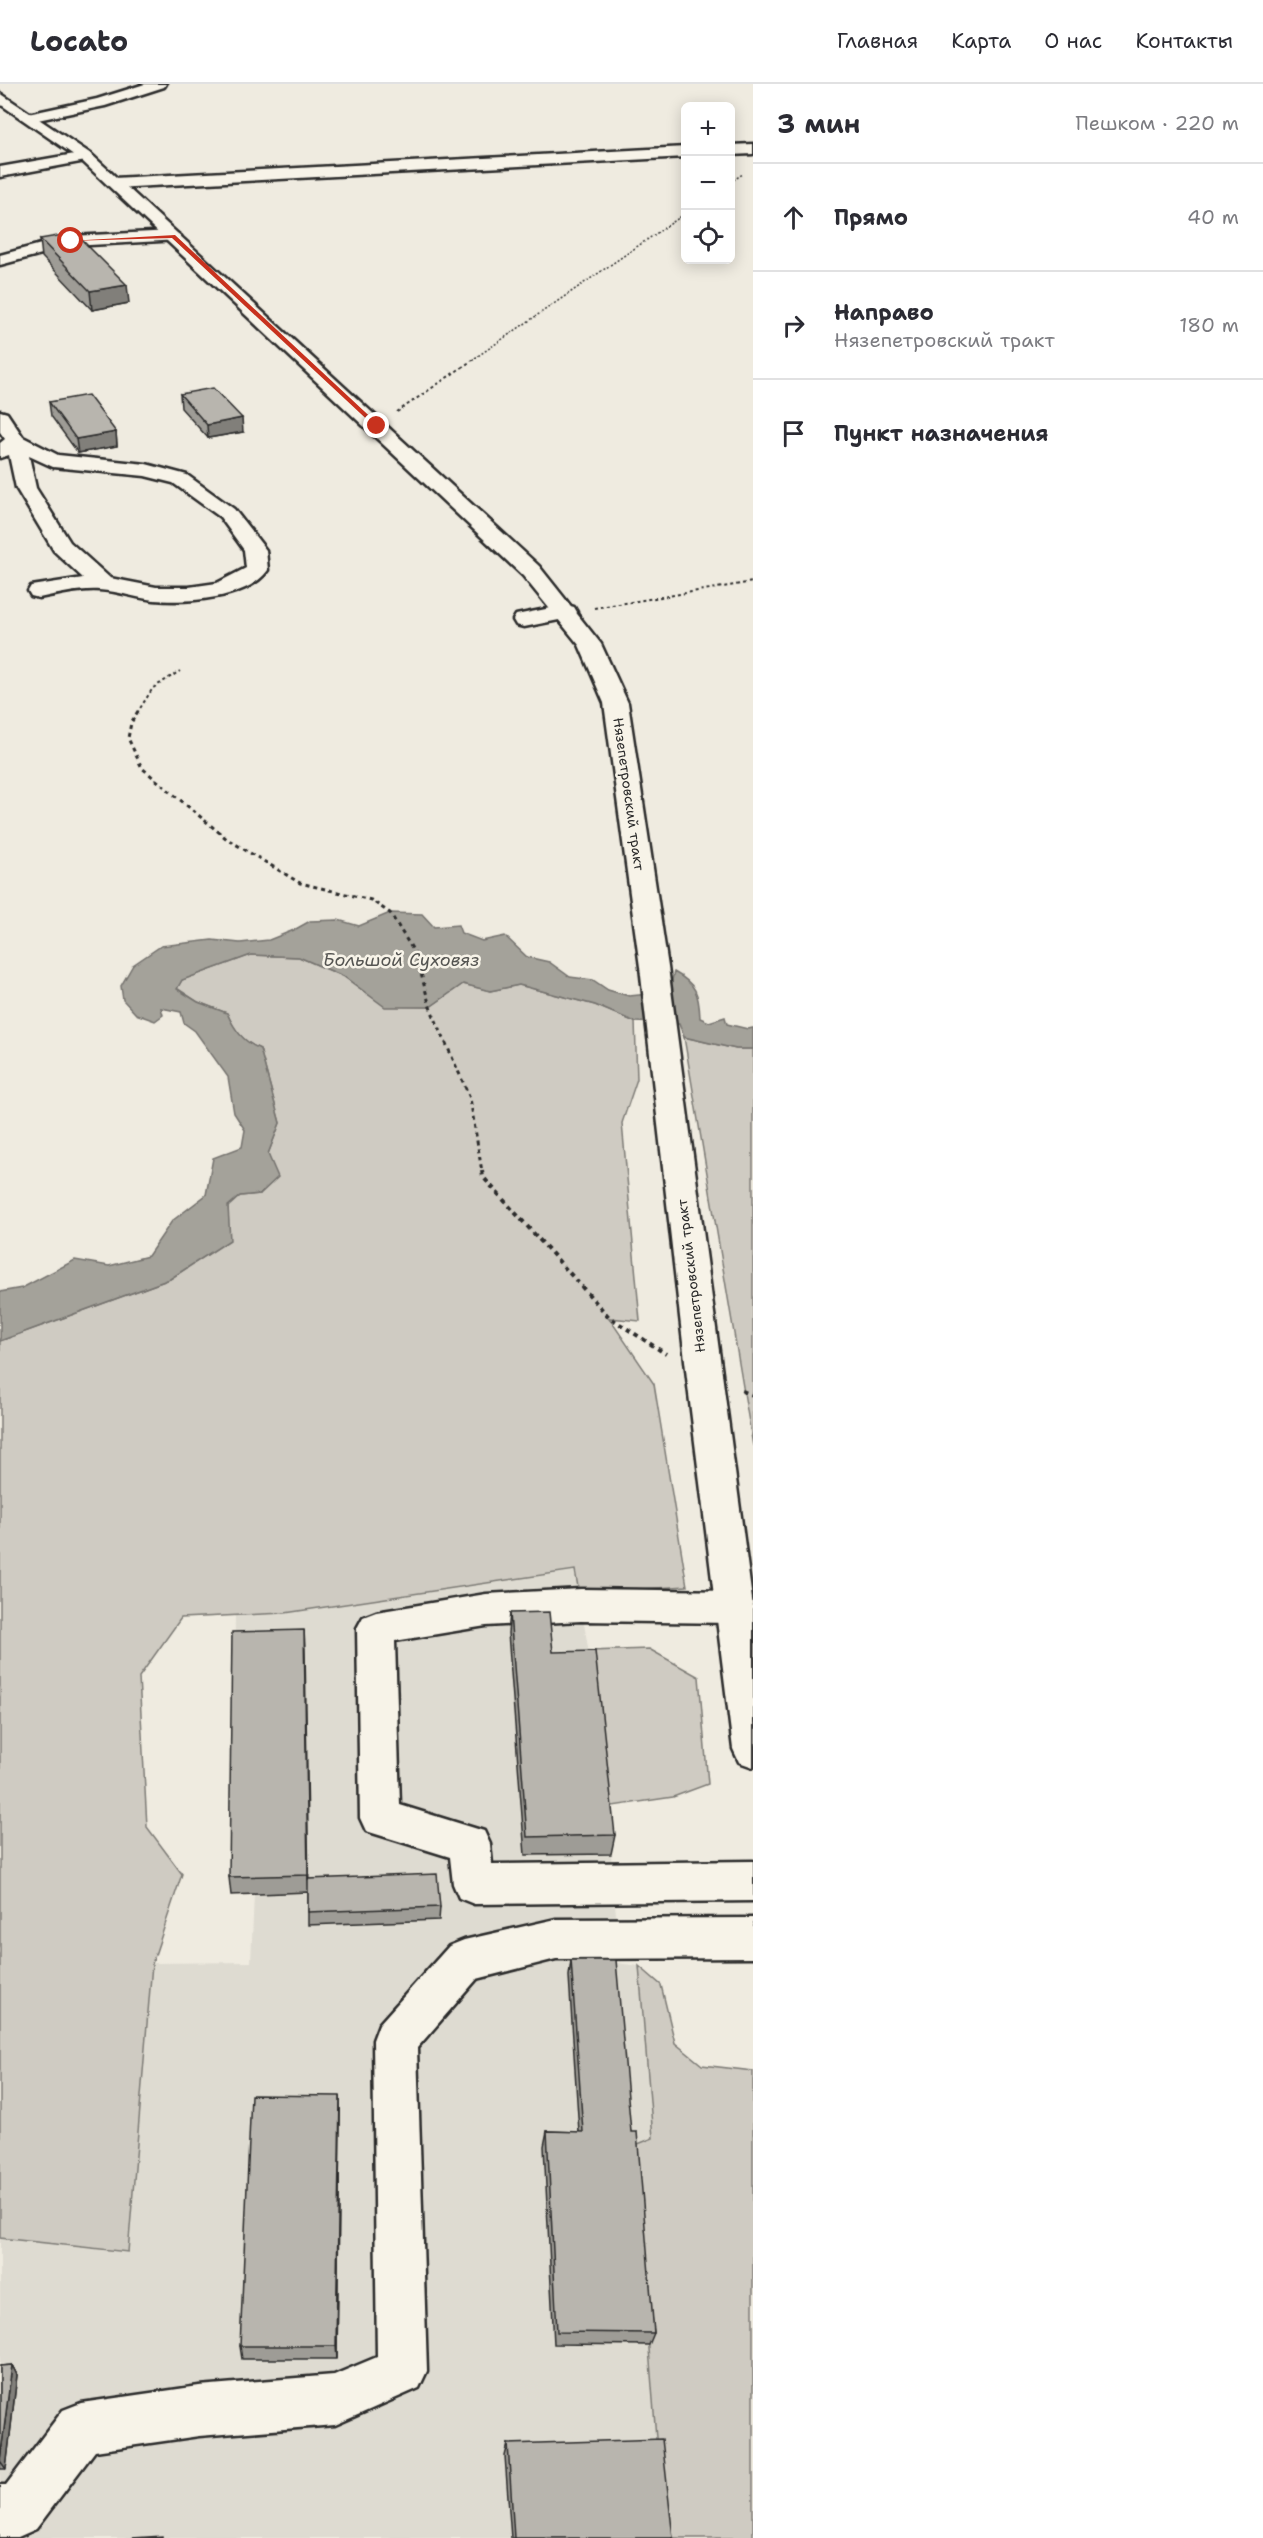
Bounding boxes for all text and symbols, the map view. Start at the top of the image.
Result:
text: Locato [30,22,128,60]
text: Главная [837,27,918,55]
text: Карта [951,27,1011,55]
text: О нас [1044,27,1102,55]
text: Контакты [1135,27,1233,55]
map controls [681,102,735,264]
button: + [681,102,735,156]
text: 3 мин [777,106,860,141]
text: Пешком · 220 m [1076,110,1239,136]
button: − [681,156,735,210]
icon: ahead [777,201,810,234]
text: Прямо [834,203,908,232]
text: 40 m [1187,204,1239,230]
button: locate [681,210,735,264]
route start [57,227,83,253]
text: Направо [834,298,934,327]
icon: right [777,309,810,342]
text: 180 m [1179,312,1239,338]
text: Нязепетровский тракт [834,327,1055,353]
route end [363,412,389,438]
icon: arrive [777,417,810,450]
text: Пункт назначения [834,419,1048,448]
street label: Нязепетровский тракт [609,716,649,873]
water label: Большой Суховяз [323,948,479,972]
street label: Нязепетровский тракт [673,1197,709,1354]

